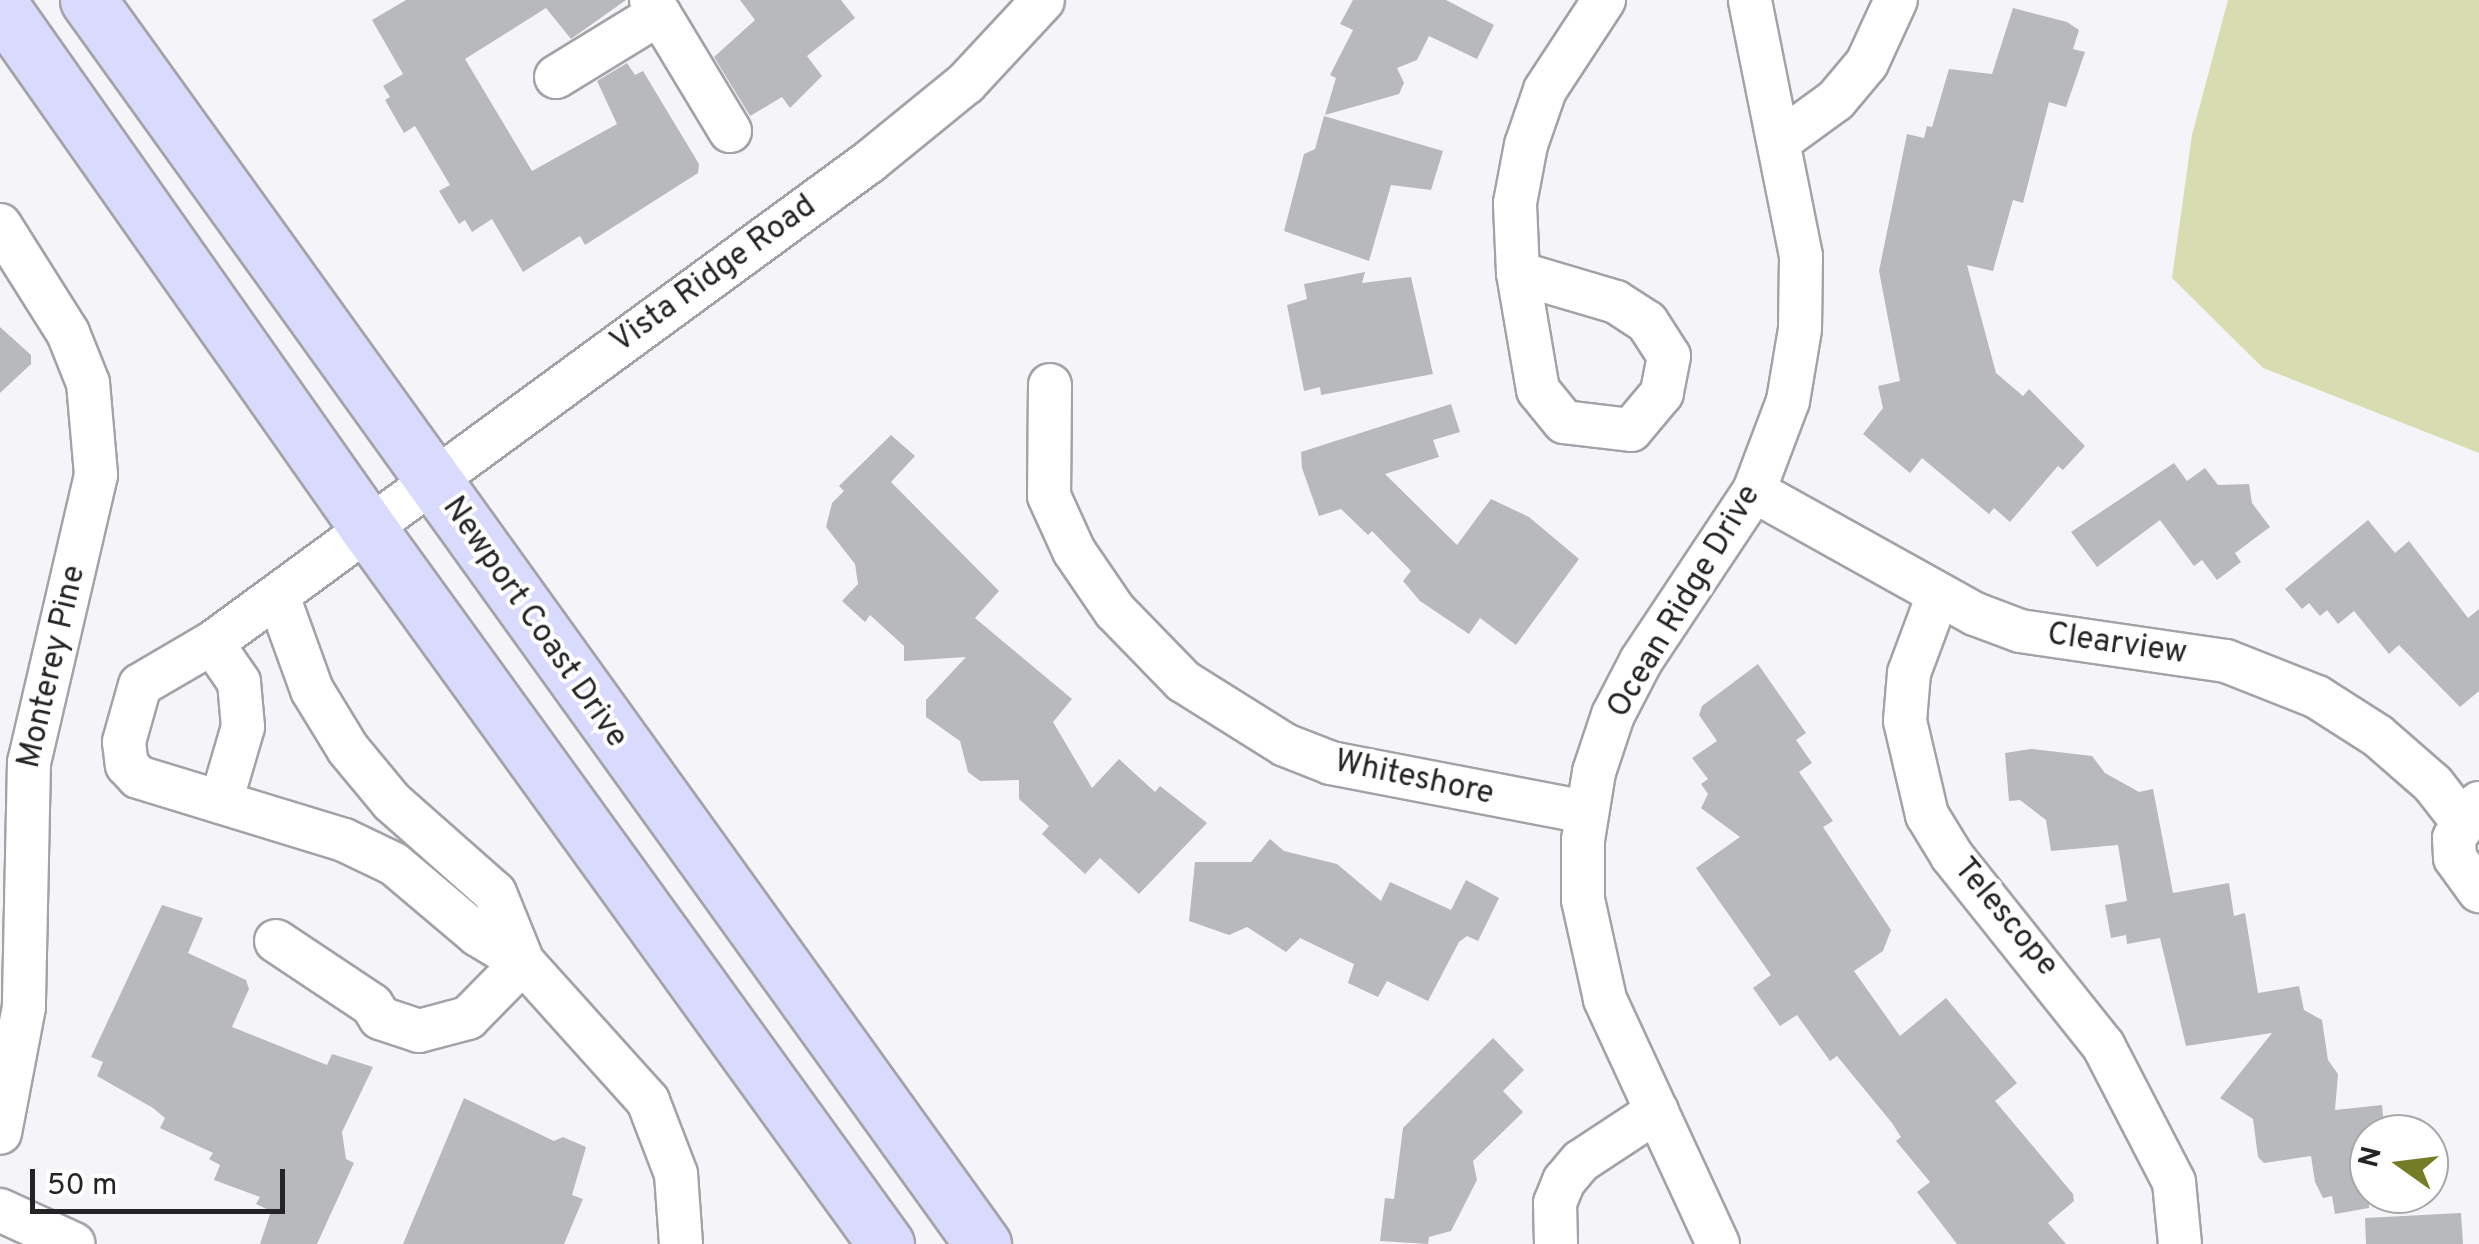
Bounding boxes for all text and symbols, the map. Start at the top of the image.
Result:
street label: Vista Ridge Road [604,188,824,362]
street label: Ocean Ridge Drive [1600,479,1770,725]
street label: Newport Coast Drive [433,490,635,756]
street label: Monterey Pine [11,562,95,772]
street label: Clearview [2045,616,2189,674]
street label: Whiteshore [1331,743,1497,815]
street label: Telescope [1944,851,2066,985]
north arrow [2349,1114,2449,1214]
text: N [2352,1143,2392,1171]
scale bar [35,1149,290,1211]
text: 50 m [47,1168,117,1205]

